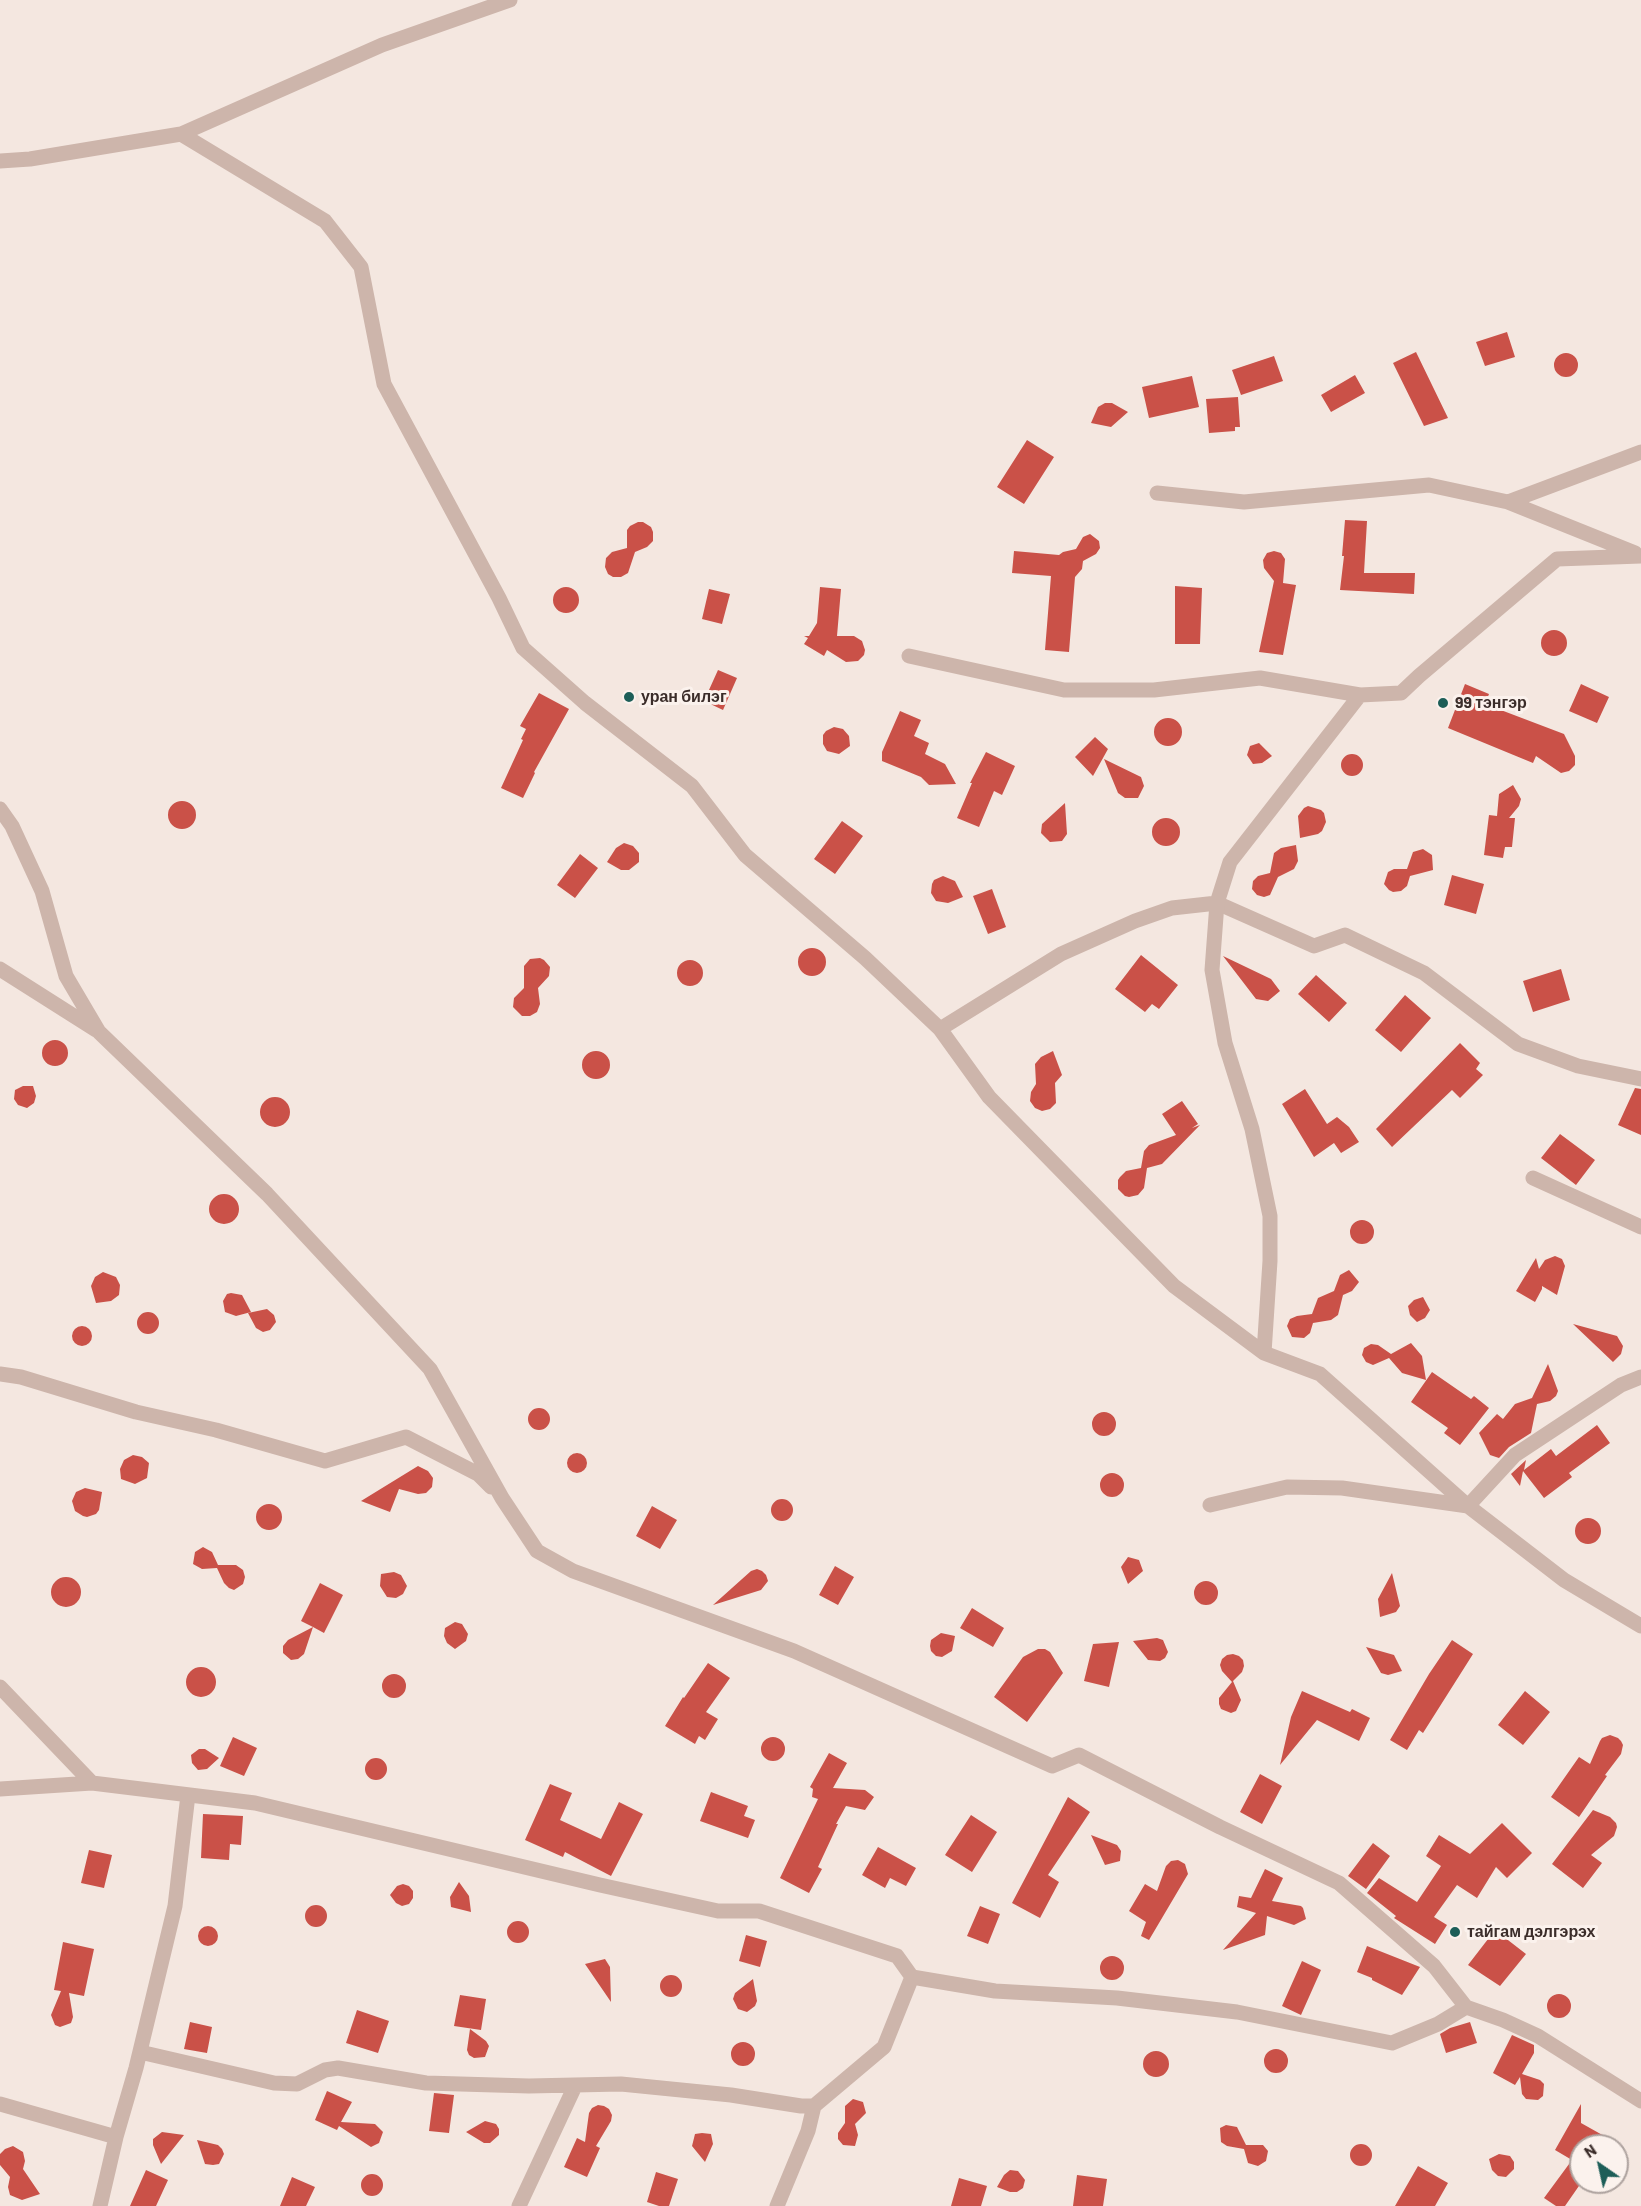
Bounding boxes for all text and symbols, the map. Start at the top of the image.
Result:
place label: уран билэг [641,687,727,707]
marker: уран билэг [622,690,636,704]
place label: 99 тэнгэр [1455,693,1527,713]
marker: 99 тэнгэр [1436,696,1450,710]
place label: тайгам дэлгэрэх [1467,1922,1596,1942]
marker: тайгам дэлгэрэх [1448,1925,1462,1939]
north arrow [1569,2134,1629,2194]
text: N [1580,2139,1599,2161]

